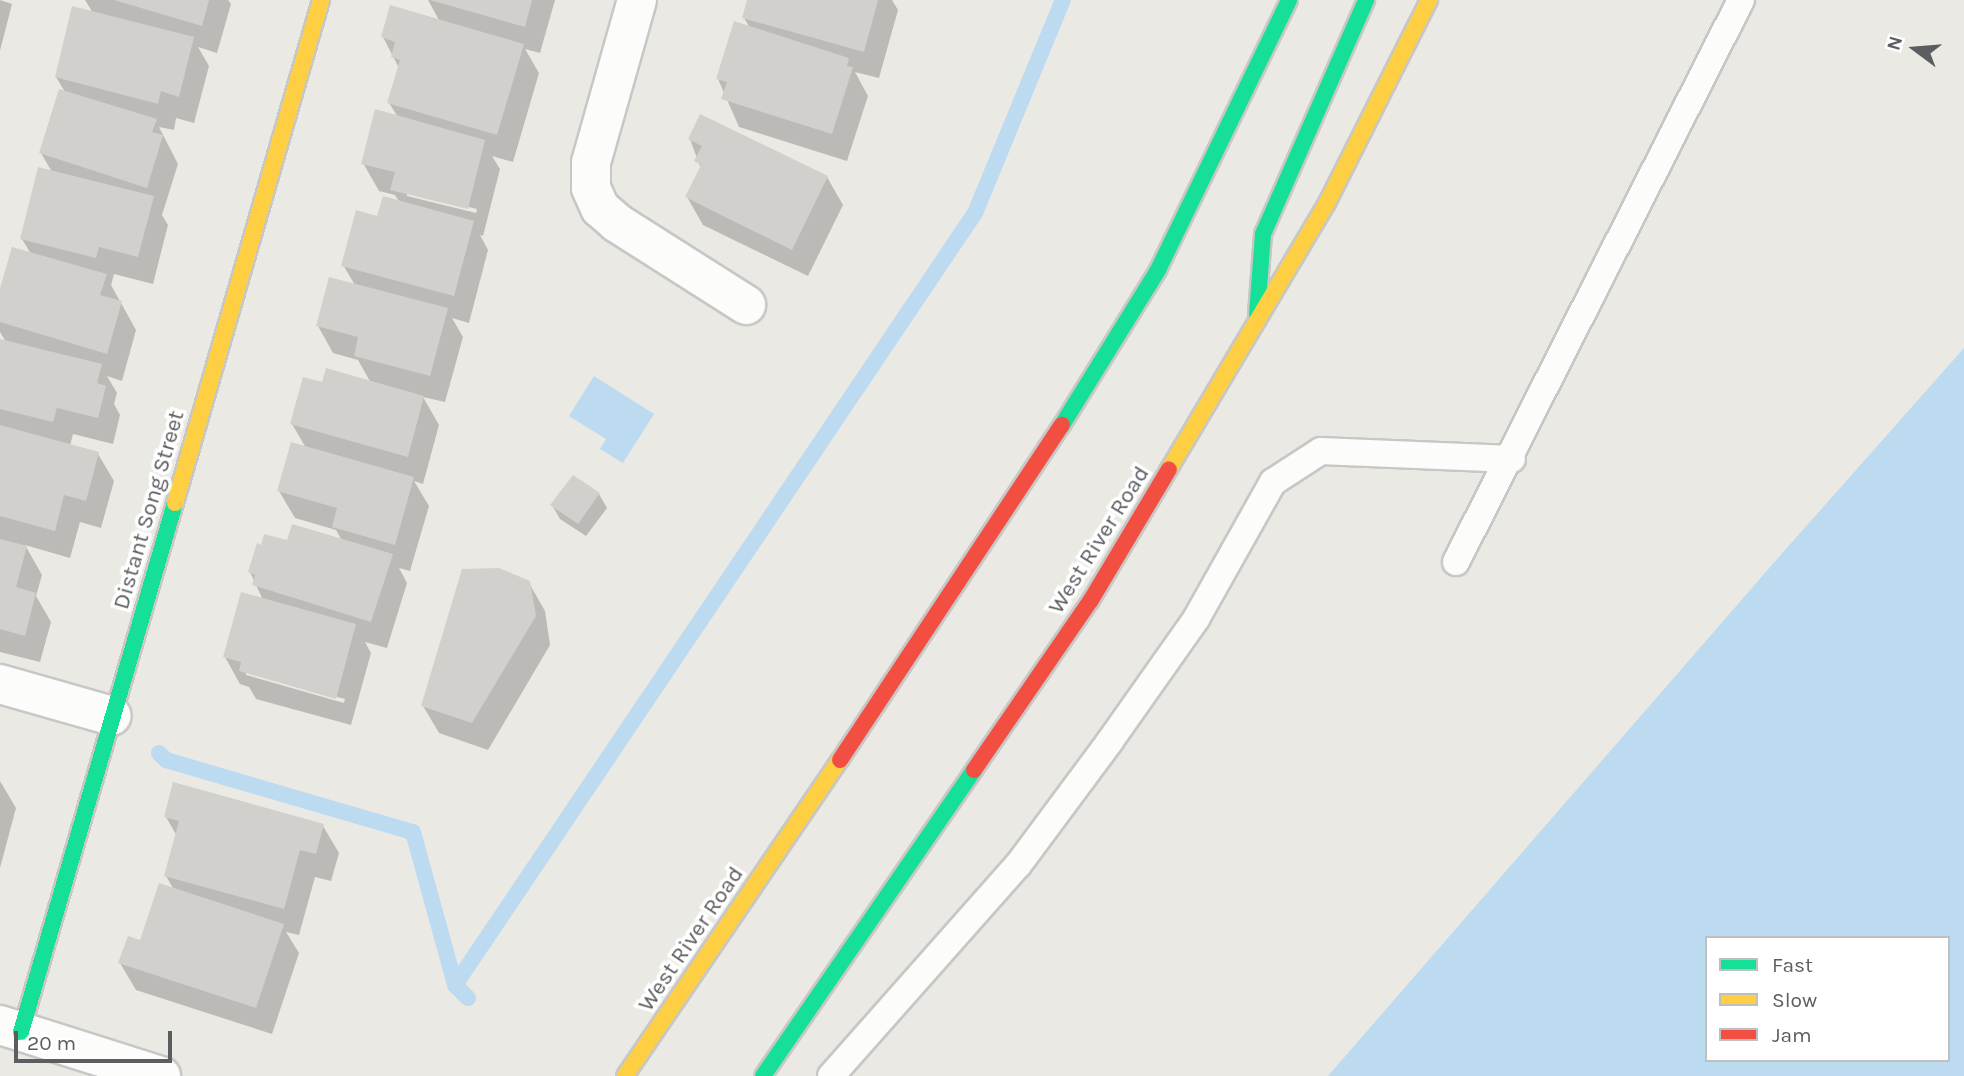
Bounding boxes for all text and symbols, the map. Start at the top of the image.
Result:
north arrow [1880,14,1950,84]
text: N [1882,34,1907,53]
street label: Distant Song Street [107,407,191,613]
street label: West River Road [1043,461,1155,619]
street label: West River Road [632,861,750,1017]
legend [1705,936,1950,1062]
text: Fast [1772,953,1813,977]
text: Slow [1772,988,1817,1012]
scale bar [18,1016,175,1060]
text: Jam [1772,1023,1812,1047]
text: 20 m [27,1031,76,1055]

